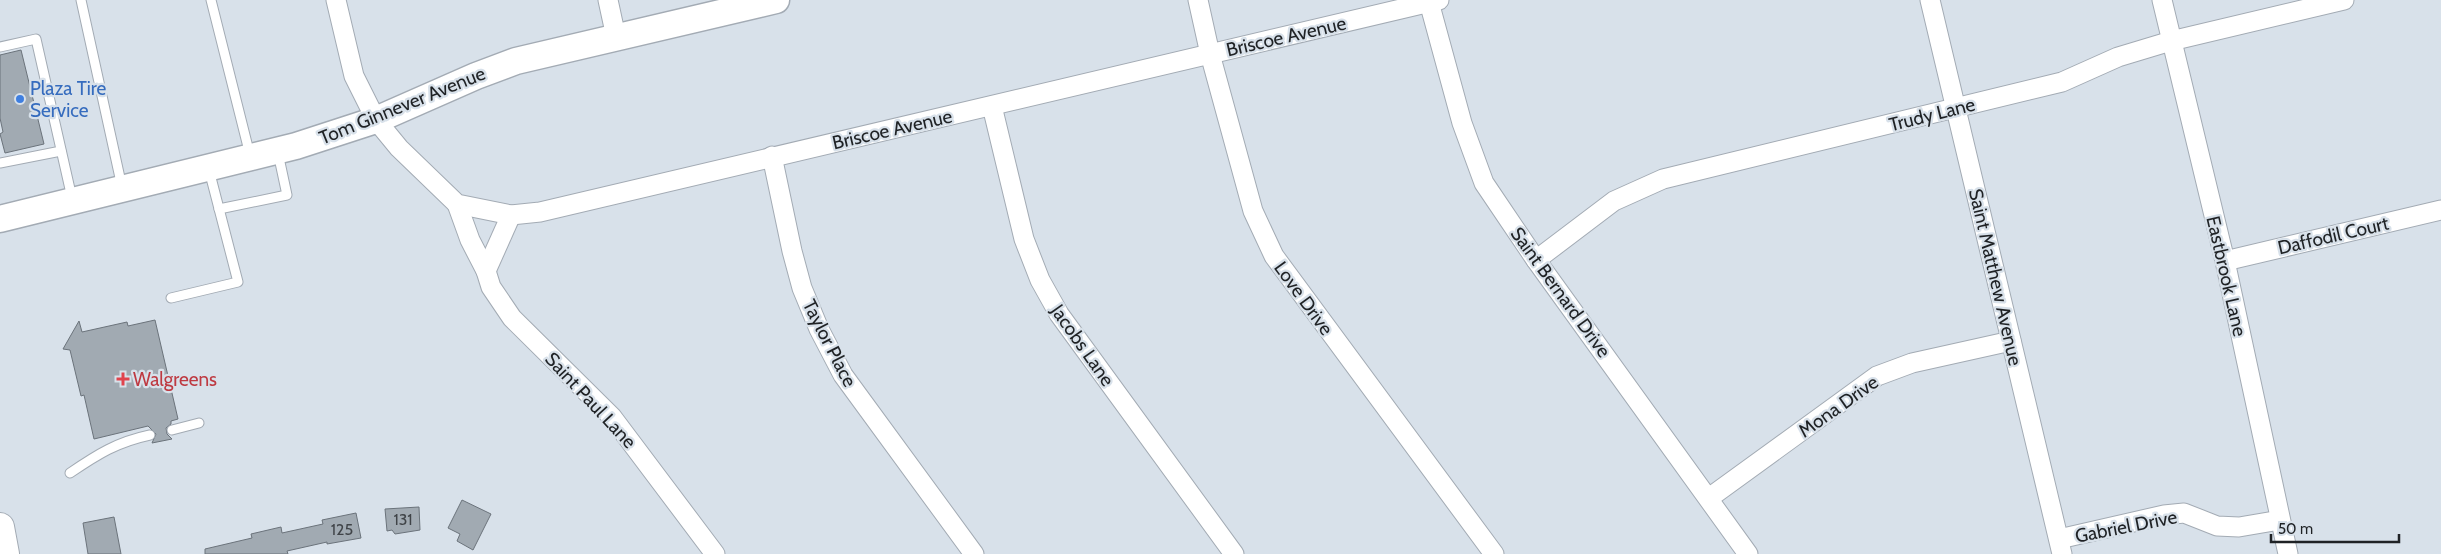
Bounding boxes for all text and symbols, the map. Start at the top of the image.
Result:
street label: Briscoe Avenue [1224,11,1349,61]
street label: Tom Ginnever Avenue [316,62,489,149]
place label: Plaza Tire Service [30,77,106,122]
marker: Plaza Tire Service [14,93,26,105]
street label: Trudy Lane [1887,93,1978,136]
street label: Briscoe Avenue [830,104,955,154]
street label: Saint Matthew Avenue [1964,186,2027,368]
street label: Daffodil Court [2275,211,2391,259]
street label: Eastbrook Lane [2201,214,2252,339]
street label: Saint Bernard Drive [1506,223,1616,362]
street label: Love Drive [1269,257,1338,340]
street label: Taylor Place [798,296,861,391]
street label: Jacobs Lane [1046,299,1119,391]
street label: Saint Paul Lane [540,348,641,453]
place label: Walgreens [133,368,217,391]
street label: Mona Drive [1794,370,1883,442]
marker: Walgreens [117,373,129,385]
street label: Gabriel Drive [2073,505,2179,548]
house number: 131 [393,510,413,529]
scale bar [2271,512,2398,544]
house number: 125 [331,520,353,539]
text: 50 m [2278,520,2313,538]

